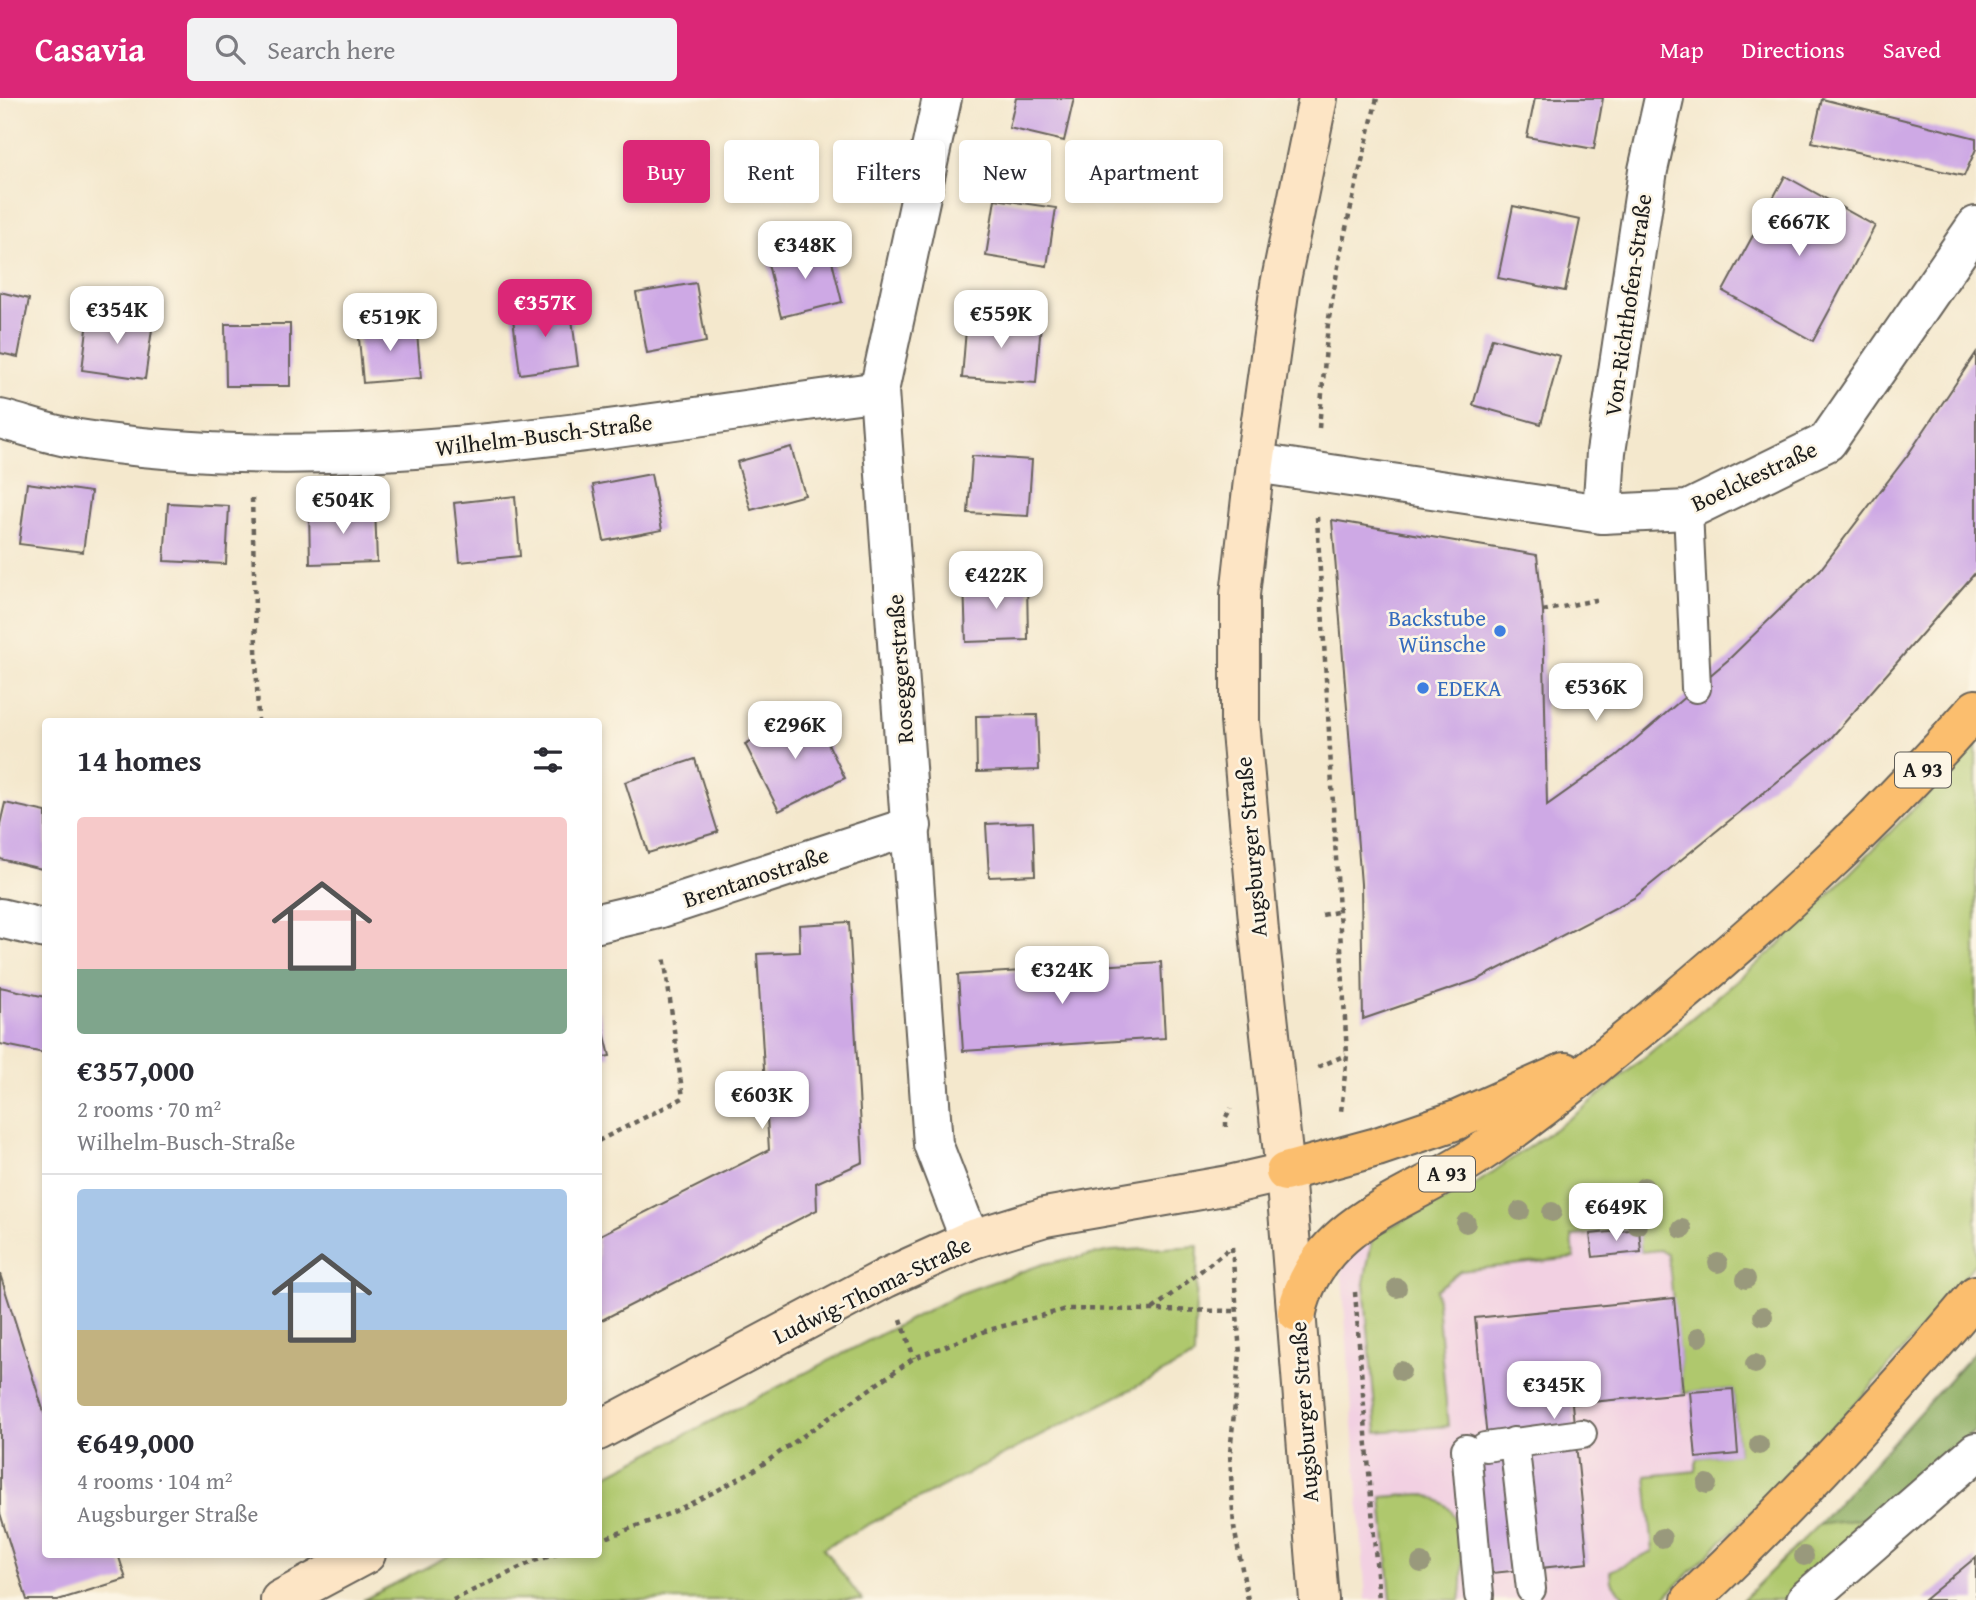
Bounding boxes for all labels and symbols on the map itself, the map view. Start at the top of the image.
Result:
street label: Von-Richthofen-Straße [1596,192,1659,418]
pin: €667K [1750,198,1848,258]
pin: €348K [756,222,854,281]
pin: €357K [496,280,594,339]
pin: €354K [68,286,166,346]
pin: €559K [952,290,1050,350]
pin: €519K [341,294,439,353]
street label: Wilhelm-Busch-Straße [434,405,654,464]
street label: Boelckestraße [1685,432,1822,519]
pin: €504K [294,476,392,536]
pin: €422K [947,552,1045,611]
street label: Roseggerstraße [878,593,921,745]
place label: Backstube Wünsche [1388,601,1486,660]
marker: Backstube Wünsche [1492,623,1508,639]
pin: €536K [1547,664,1645,723]
place label: EDEKA [1437,671,1502,704]
marker: EDEKA [1415,680,1431,696]
pin: €296K [746,702,844,761]
road number: A 93 [1895,752,1951,788]
street label: Augsburger Straße [1226,755,1275,939]
street label: Brentanostraße [679,837,833,916]
pin: €324K [1013,946,1111,1006]
pin: €603K [713,1072,811,1131]
road number: A 93 [1419,1156,1475,1192]
pin: €649K [1567,1184,1665,1243]
street label: Ludwig-Thoma-Straße [767,1227,976,1352]
street label: Augsburger Straße [1281,1320,1326,1504]
pin: €345K [1505,1362,1603,1421]

